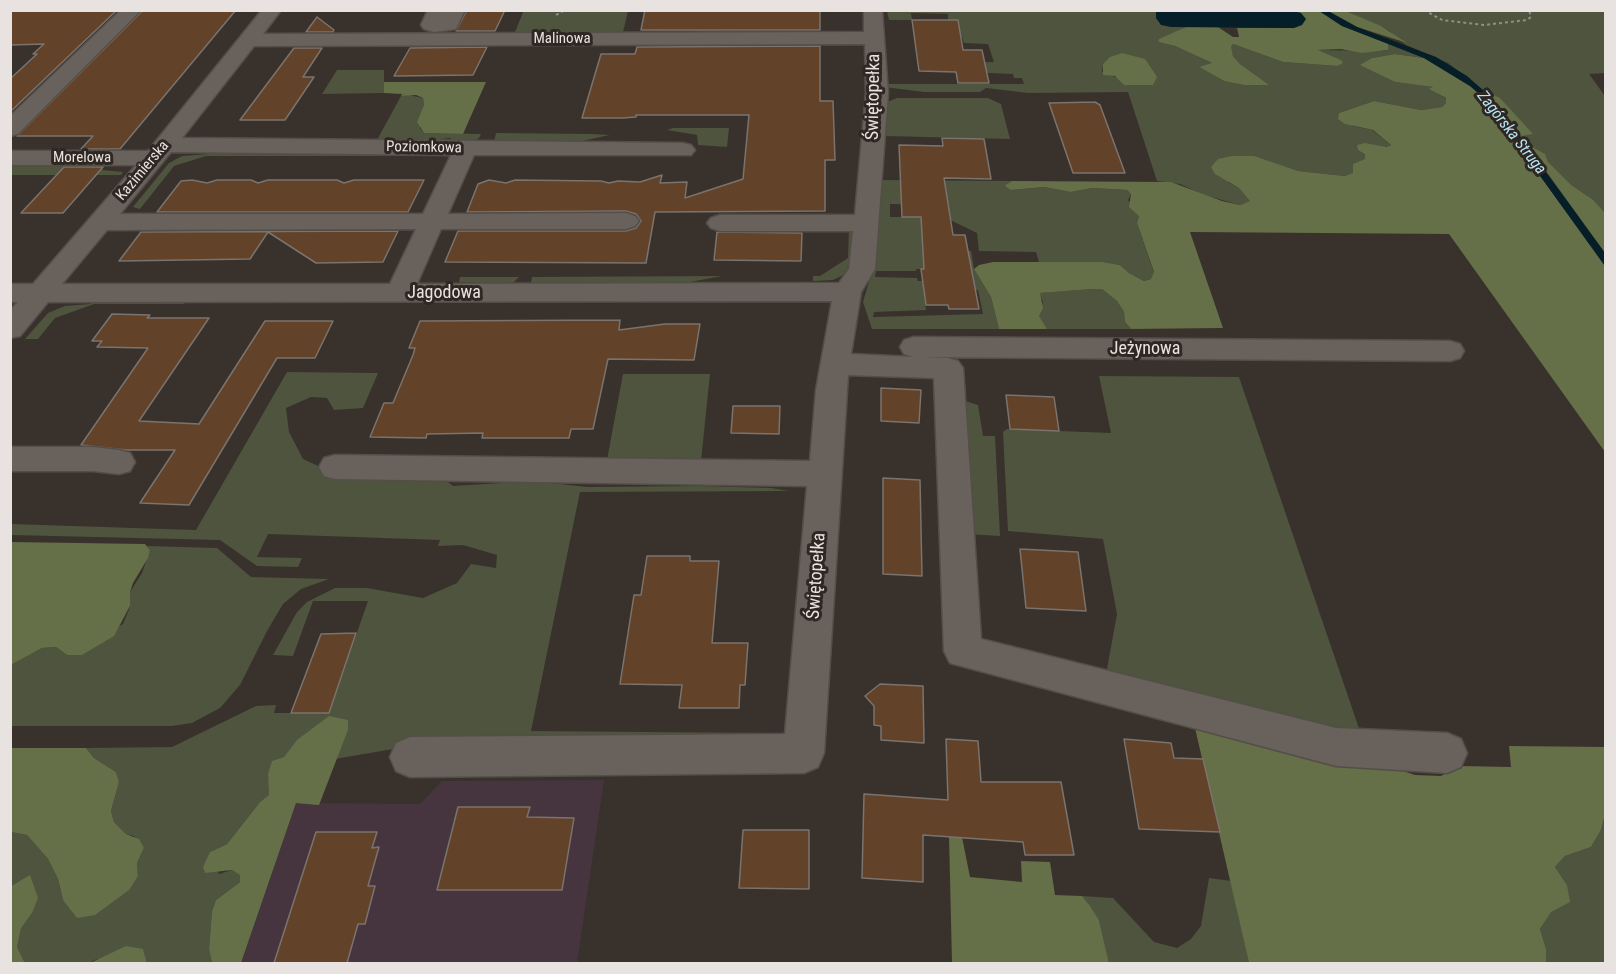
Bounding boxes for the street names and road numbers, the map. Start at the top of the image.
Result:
street label: Malinowa [533,30,591,48]
street label: Świętopełka [862,54,886,140]
street label: Kazimierska [113,137,173,205]
street label: Poziomkowa [386,138,462,158]
street label: Morelowa [53,149,111,167]
street label: Jagodowa [407,282,481,304]
street label: Jeżynowa [1110,338,1180,360]
street label: Świętopełka [803,532,831,620]

